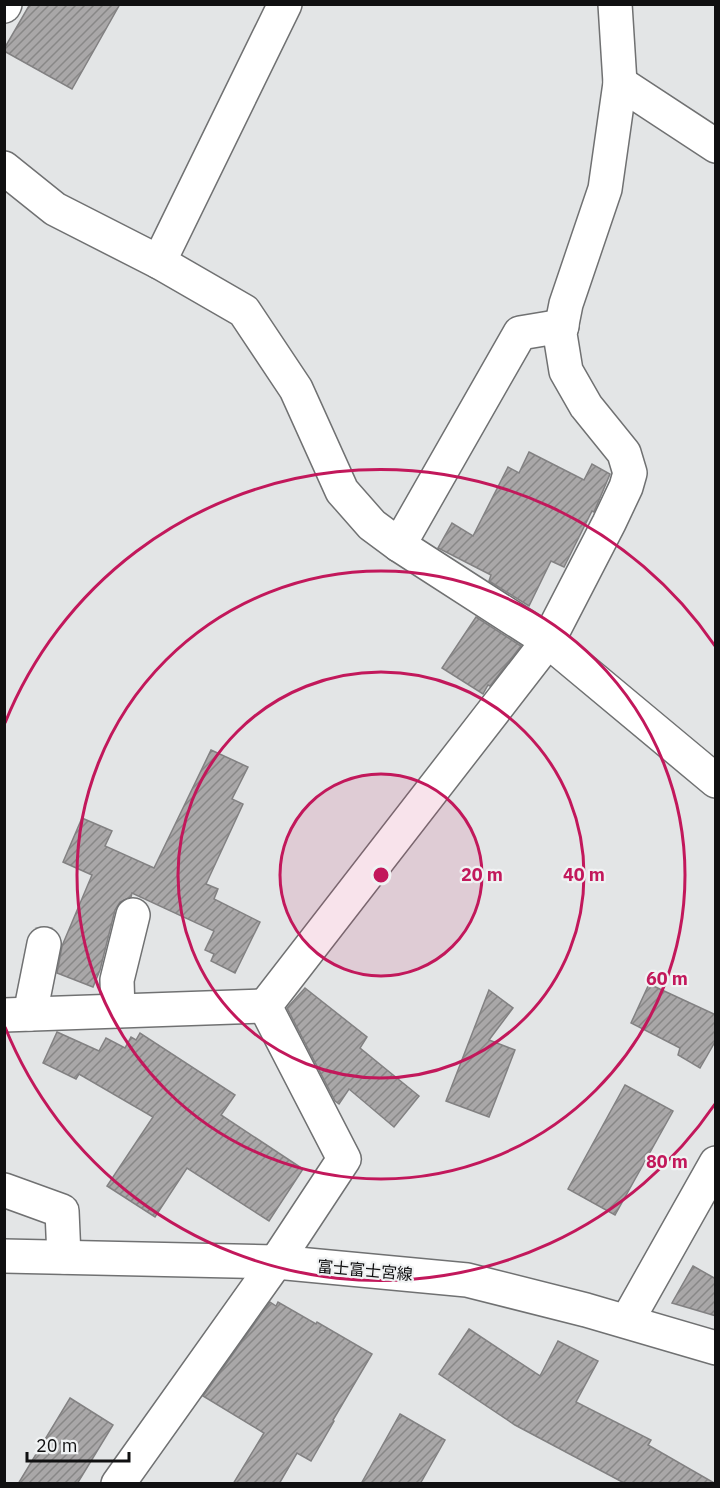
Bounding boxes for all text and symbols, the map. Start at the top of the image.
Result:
text: 20 m [461,863,503,886]
text: 40 m [563,863,605,886]
centre of rings [371,865,391,885]
text: 60 m [646,967,688,990]
text: 80 m [646,1150,688,1173]
street label: 富士富士宮線 [316,1256,414,1284]
scale bar [27,1425,129,1463]
text: 20 m [36,1434,78,1457]

